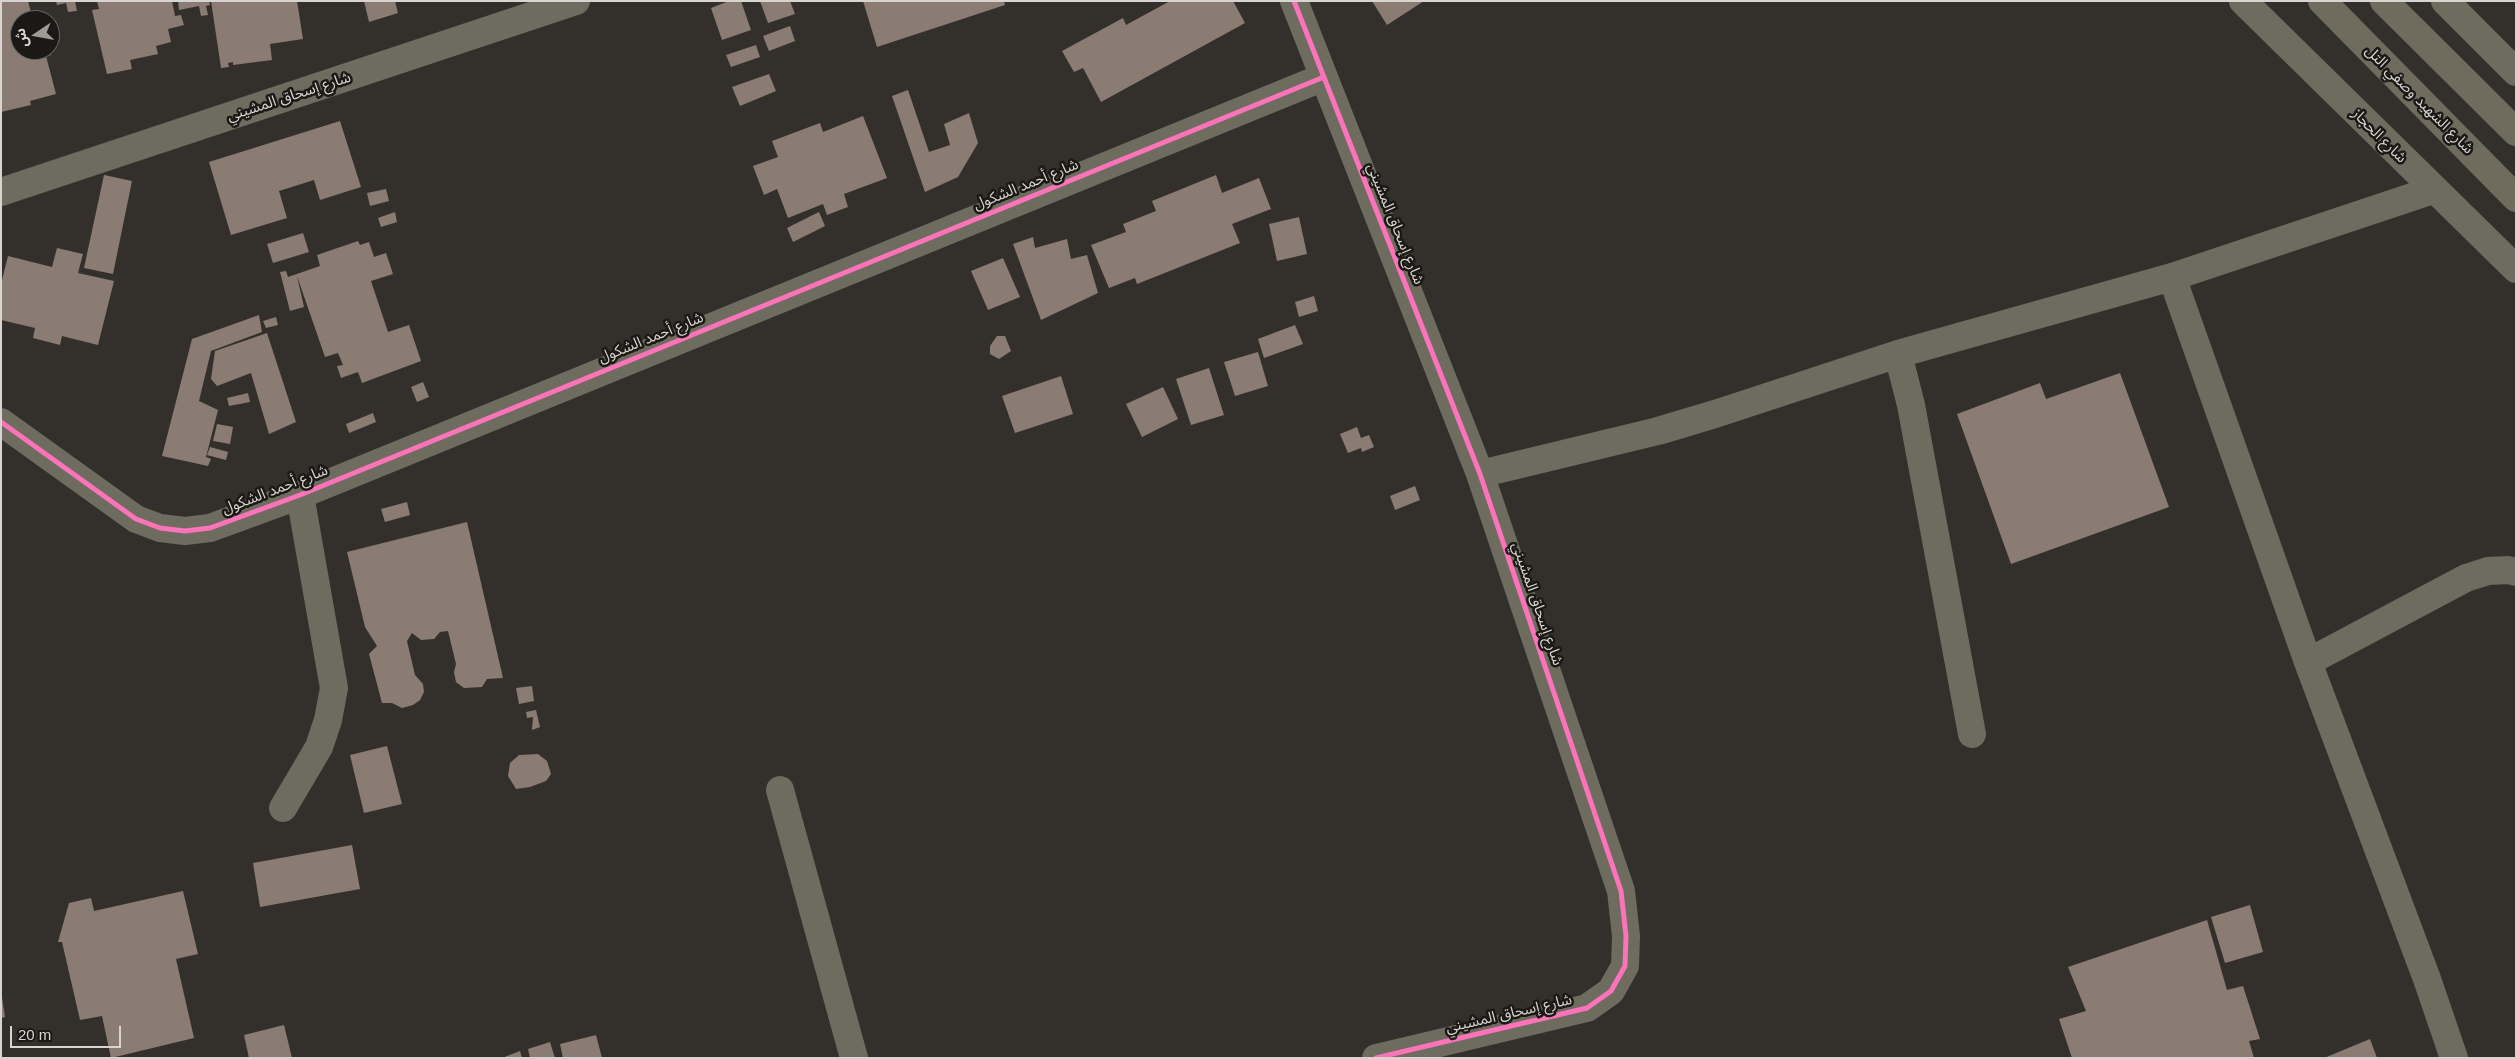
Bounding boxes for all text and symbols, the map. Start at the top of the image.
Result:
north arrow [10,10,60,60]
text: ش [11,27,31,49]
street label: شارع الشهيد وصفي التل [2361,42,2477,158]
street label: شارع إسحاق المشيني [225,69,353,125]
street label: شارع الحجاز [2348,105,2410,167]
street label: شارع أحمد الشكول [971,156,1081,214]
street label: شارع إسحاق المشيني [1362,161,1428,287]
street label: شارع أحمد الشكول [596,309,706,367]
street label: شارع أحمد الشكول [220,462,330,518]
street label: شارع إسحاق المشيني [1507,540,1567,668]
street label: شارع إسحاق المشيني [1444,991,1574,1037]
scale bar [12,1016,124,1048]
text: 20 m [18,1026,51,1043]

